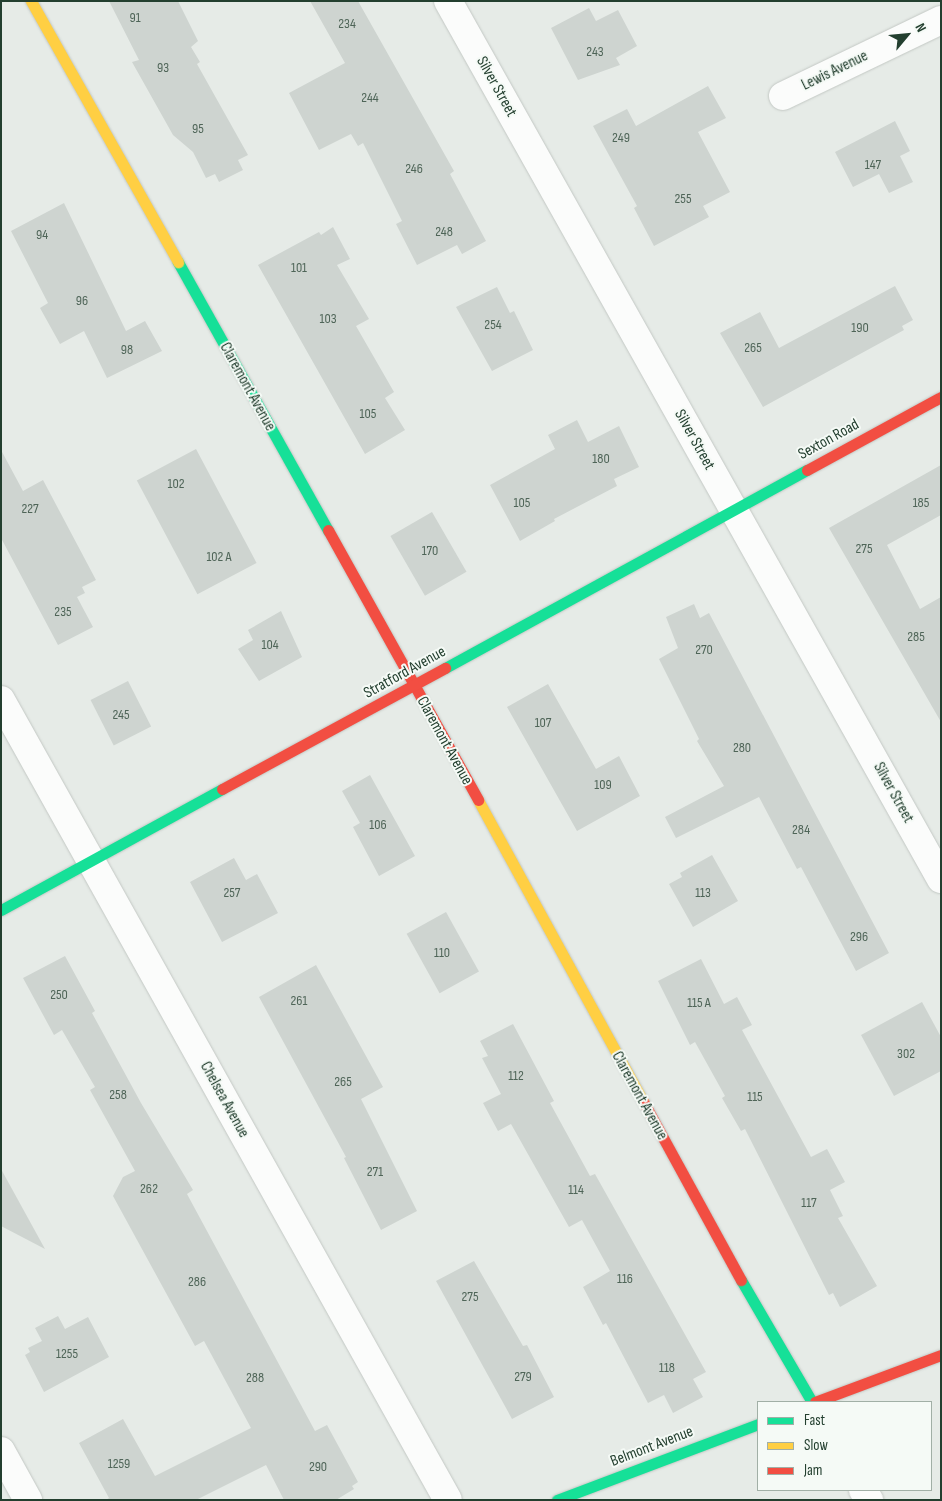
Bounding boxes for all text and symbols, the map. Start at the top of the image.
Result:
house number: 91 [129,10,141,26]
north arrow [882,10,932,60]
house number: 234 [338,16,356,32]
text: N [911,20,930,35]
house number: 243 [586,44,604,60]
street label: Lewis Avenue [799,47,871,95]
street label: Silver Street [472,53,520,121]
house number: 93 [157,60,169,76]
house number: 244 [361,90,379,106]
house number: 95 [192,121,204,137]
house number: 249 [612,130,630,146]
house number: 147 [865,157,881,173]
house number: 246 [405,161,423,177]
house number: 255 [675,191,691,207]
house number: 248 [435,224,453,240]
house number: 94 [36,227,48,243]
house number: 101 [291,260,307,276]
house number: 96 [76,293,88,309]
house number: 103 [319,311,337,327]
house number: 254 [484,317,502,333]
house number: 190 [851,320,869,336]
street label: Claremont Avenue [215,339,279,435]
house number: 265 [744,340,762,356]
house number: 98 [121,342,133,358]
house number: 105 [360,406,376,422]
street label: Silver Street [670,406,718,474]
street label: Sexton Road [795,415,863,465]
house number: 180 [592,451,610,467]
house number: 102 [168,476,184,492]
house number: 105 [514,495,530,511]
house number: 185 [913,495,929,511]
house number: 227 [21,501,39,517]
house number: 275 [856,541,872,557]
house number: 170 [422,543,438,559]
house number: 102 A [206,549,232,565]
house number: 235 [54,604,72,620]
house number: 285 [907,629,925,645]
house number: 104 [262,637,278,653]
house number: 270 [695,642,713,658]
street label: Stratford Avenue [361,643,449,703]
street label: Claremont Avenue [412,693,476,789]
house number: 245 [112,707,130,723]
house number: 107 [535,715,551,731]
house number: 280 [733,740,751,756]
street label: Silver Street [869,759,917,827]
house number: 109 [594,777,612,793]
house number: 106 [369,817,387,833]
house number: 284 [792,822,810,838]
house number: 257 [224,885,240,901]
house number: 113 [695,885,711,901]
house number: 296 [850,929,868,945]
house number: 110 [434,945,450,961]
house number: 250 [50,987,68,1003]
house number: 261 [291,993,307,1009]
house number: 115 A [687,995,711,1011]
house number: 302 [897,1046,915,1062]
street label: Claremont Avenue [607,1048,671,1144]
street label: Chelsea Avenue [195,1059,253,1141]
house number: 112 [508,1068,524,1084]
house number: 265 [334,1074,352,1090]
house number: 258 [109,1087,127,1103]
house number: 115 [747,1089,763,1105]
house number: 271 [367,1164,383,1180]
house number: 262 [140,1181,158,1197]
house number: 114 [568,1182,584,1198]
house number: 117 [801,1195,817,1211]
house number: 116 [617,1271,633,1287]
house number: 286 [188,1274,206,1290]
house number: 275 [462,1289,478,1305]
house number: 1255 [56,1346,78,1362]
house number: 118 [659,1360,675,1376]
house number: 279 [514,1369,532,1385]
house number: 288 [246,1370,264,1386]
legend [757,1401,932,1491]
text: Fast [804,1411,825,1430]
street label: Belmont Avenue [608,1422,696,1472]
text: Slow [804,1436,828,1455]
house number: 1259 [108,1456,130,1472]
house number: 290 [309,1459,327,1475]
text: Jam [804,1461,822,1480]

